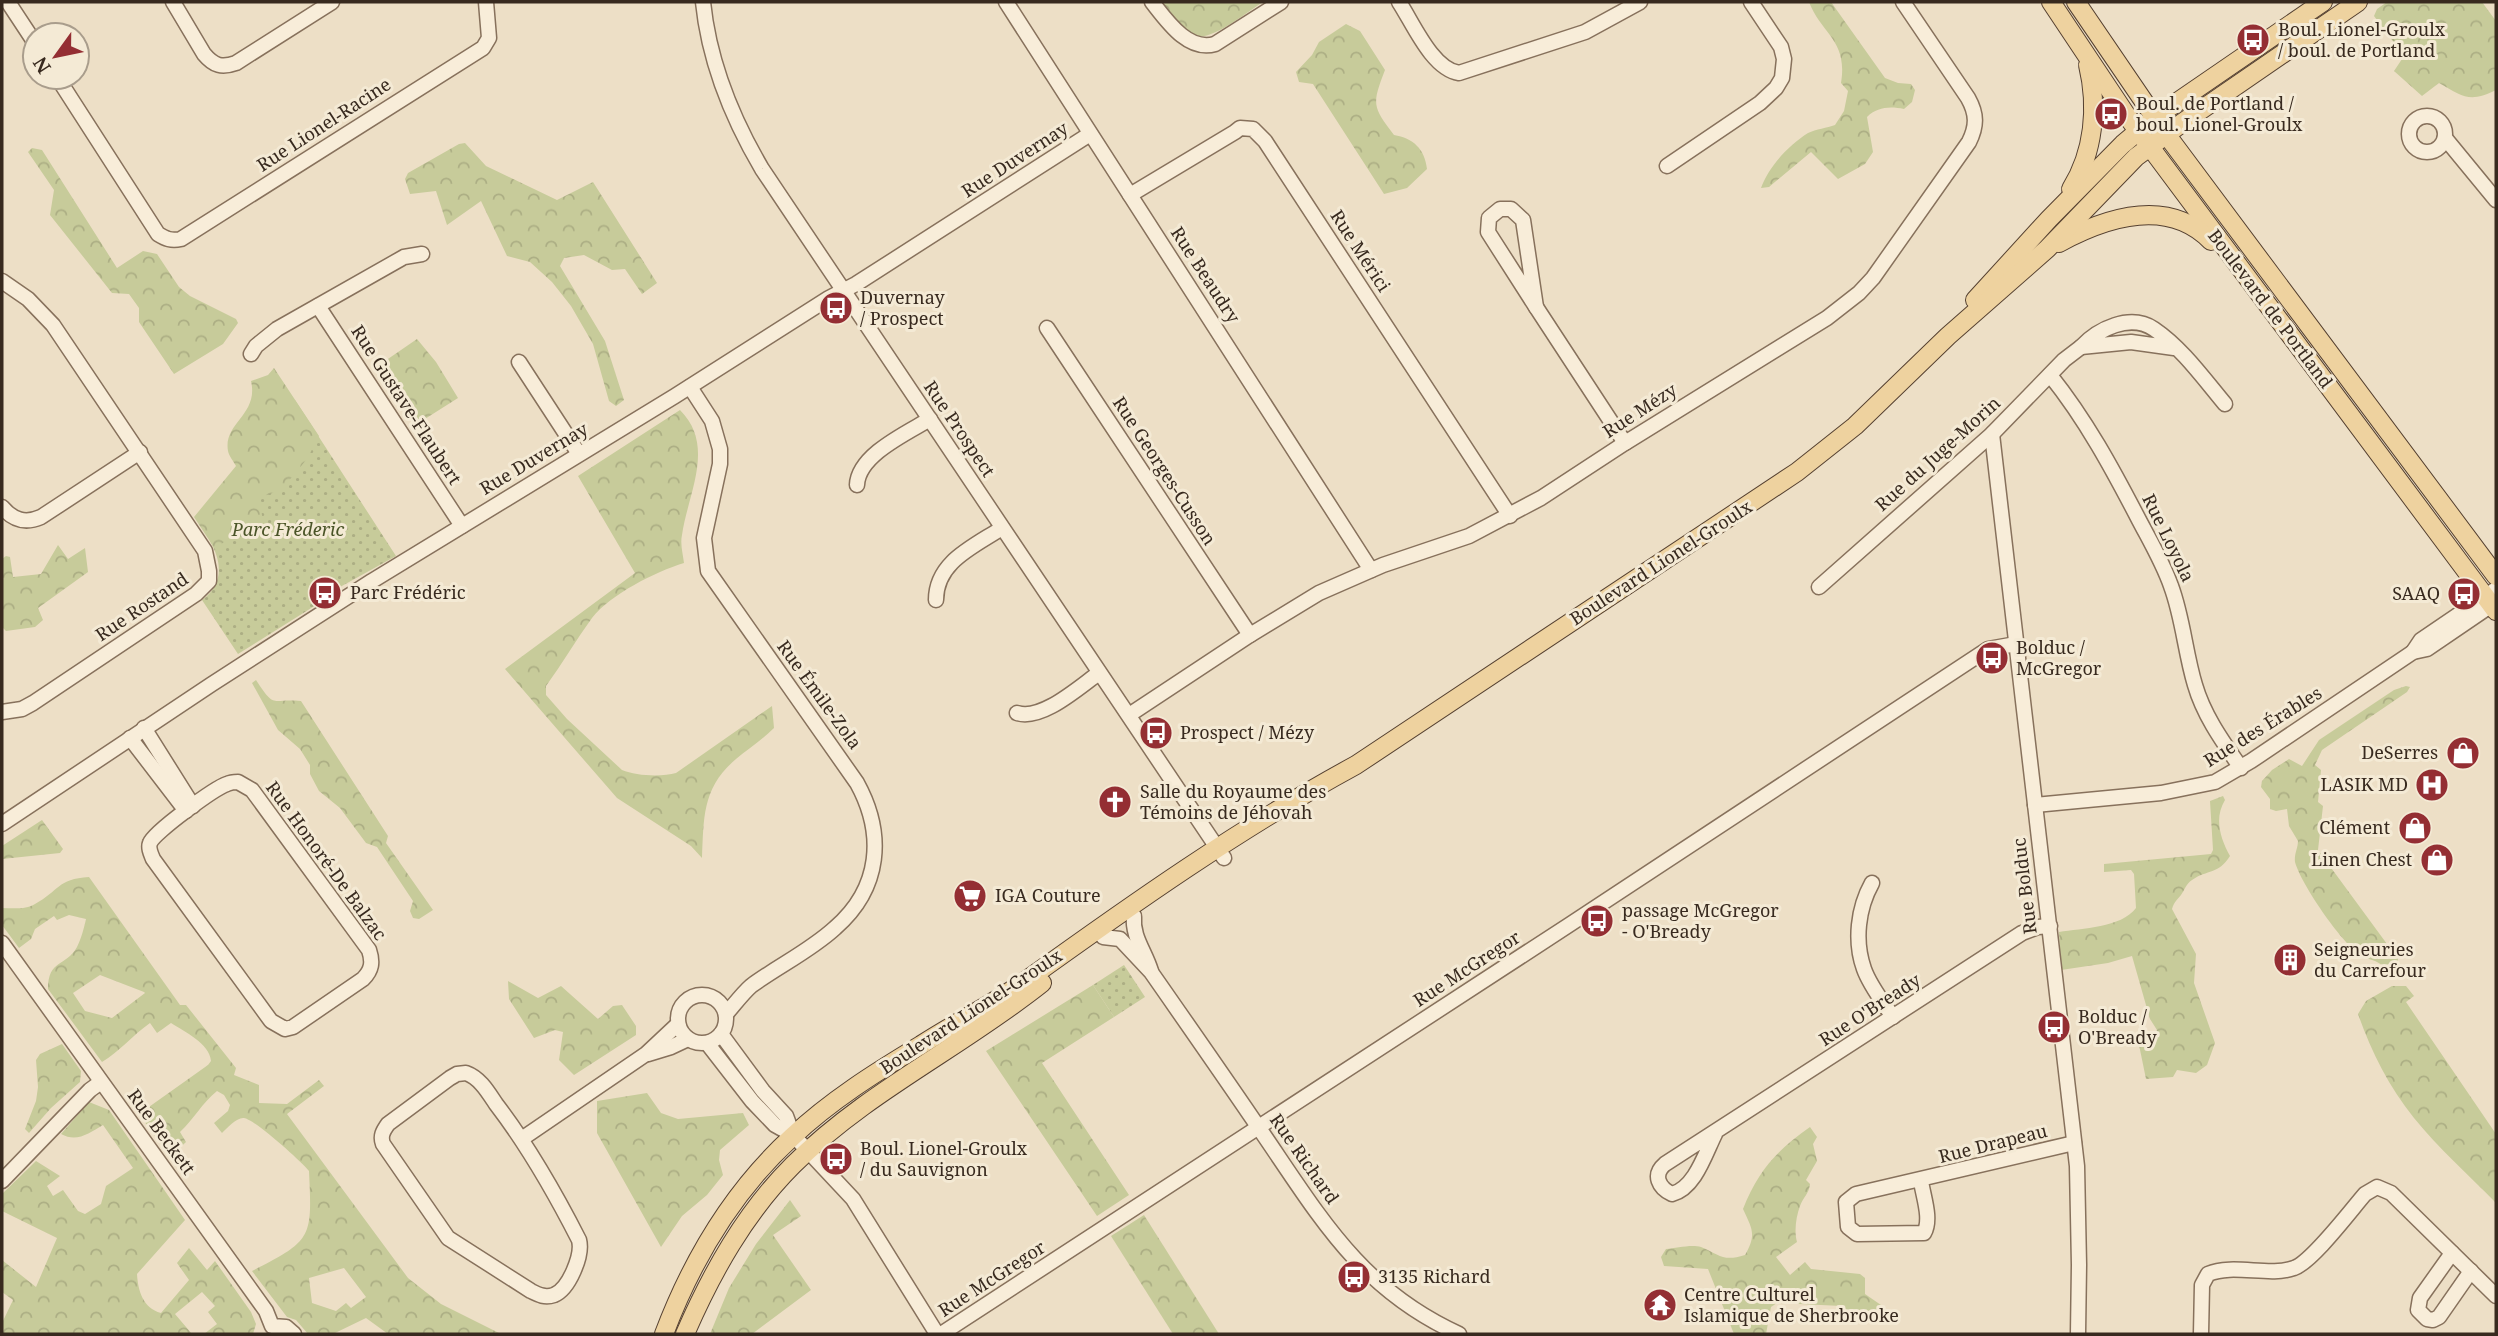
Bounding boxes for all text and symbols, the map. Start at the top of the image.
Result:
place label: Boul. Lionel-Groulx / boul. de Portland [2278,17,2446,62]
north arrow [21,21,91,91]
bus stop icon: Boul. Lionel-Groulx / boul. de Portland [2234,21,2272,59]
text: N [27,52,57,79]
street label: Rue Lionel-Racine [252,72,395,176]
place label: Boul. de Portland / boul. Lionel-Groulx [2136,91,2303,136]
bus stop icon: Boul. de Portland / boul. Lionel-Groulx [2092,95,2130,133]
street label: Rue Duvernay [957,115,1073,202]
street label: Rue Mérici [1325,205,1396,296]
street label: Rue Beaudry [1166,222,1246,328]
street label: Boulevard de Portland [2203,224,2339,393]
place label: Duvernay / Prospect [860,285,945,330]
bus stop icon: Duvernay / Prospect [817,289,855,327]
street label: Rue Gustave-Flaubert [346,320,467,489]
street label: Rue Prospect [919,376,1001,481]
street label: Rue Mézy [1598,377,1682,443]
street label: Rue du Juge-Morin [1870,390,2005,516]
street label: Rue Georges-Cusson [1108,392,1222,550]
street label: Rue Duvernay [475,416,593,500]
street label: Rue Loyola [2137,490,2201,586]
street label: Boulevard Lionel-Groulx [1565,494,1757,630]
park label: Parc Fréderic [231,517,345,541]
street label: Rue Rostand [90,566,193,646]
bus stop icon: Parc Frédéric [306,574,344,612]
bus stop icon: SAAQ [2445,575,2483,613]
place label: Parc Frédéric [350,580,466,604]
place label: SAAQ [2392,581,2440,605]
street label: Rue Émile-Zola [772,635,867,754]
place label: Bolduc / McGregor [2016,635,2102,680]
bus stop icon: Bolduc / McGregor [1973,639,2011,677]
street label: Rue des Érables [2199,680,2326,772]
bus stop icon: Prospect / Mézy [1137,714,1175,752]
place label: Prospect / Mézy [1180,720,1315,744]
shop icon: DeSerres [2444,734,2482,772]
place label: DeSerres [2361,740,2438,764]
hospital icon: LASIK MD [2413,766,2451,804]
place label: LASIK MD [2320,772,2408,796]
street label: Rue Honoré-De Balzac [261,776,393,945]
place label: Salle du Royaume des Témoins de Jéhovah [1140,779,1326,824]
church icon: Salle du Royaume des Témoins de Jéhovah [1096,783,1134,821]
shop icon: Clément [2396,809,2434,847]
place label: Clément [2319,815,2390,839]
street label: Rue Bolduc [2006,837,2042,936]
shop icon: Linen Chest [2418,841,2456,879]
place label: Linen Chest [2311,847,2412,871]
supermarket icon: IGA Couture [951,877,989,915]
place label: IGA Couture [995,883,1101,907]
place label: passage McGregor - O'Bready [1622,898,1779,943]
bus stop icon: passage McGregor - O'Bready [1578,902,1616,940]
street label: Rue McGregor [1408,924,1525,1012]
place label: Seigneuries du Carrefour [2314,937,2426,982]
building icon: Seigneuries du Carrefour [2271,941,2309,979]
street label: Boulevard Lionel-Groulx [875,943,1067,1079]
street label: Rue O'Bready [1814,967,1925,1051]
place label: Bolduc / O'Bready [2078,1004,2157,1049]
bus stop icon: Bolduc / O'Bready [2035,1008,2073,1046]
street label: Rue Beckett [123,1084,201,1179]
street label: Rue Richard [1265,1109,1345,1208]
street label: Rue Drapeau [1936,1118,2050,1168]
place label: Boul. Lionel-Groulx / du Sauvignon [860,1136,1028,1181]
bus stop icon: Boul. Lionel-Groulx / du Sauvignon [817,1140,855,1178]
street label: Rue McGregor [933,1234,1050,1322]
bus stop icon: 3135 Richard [1335,1258,1373,1296]
place label: 3135 Richard [1378,1264,1490,1288]
place label: Centre Culturel Islamique de Sherbrooke [1684,1282,1899,1327]
temple icon: Centre Culturel Islamique de Sherbrooke [1641,1286,1679,1324]

